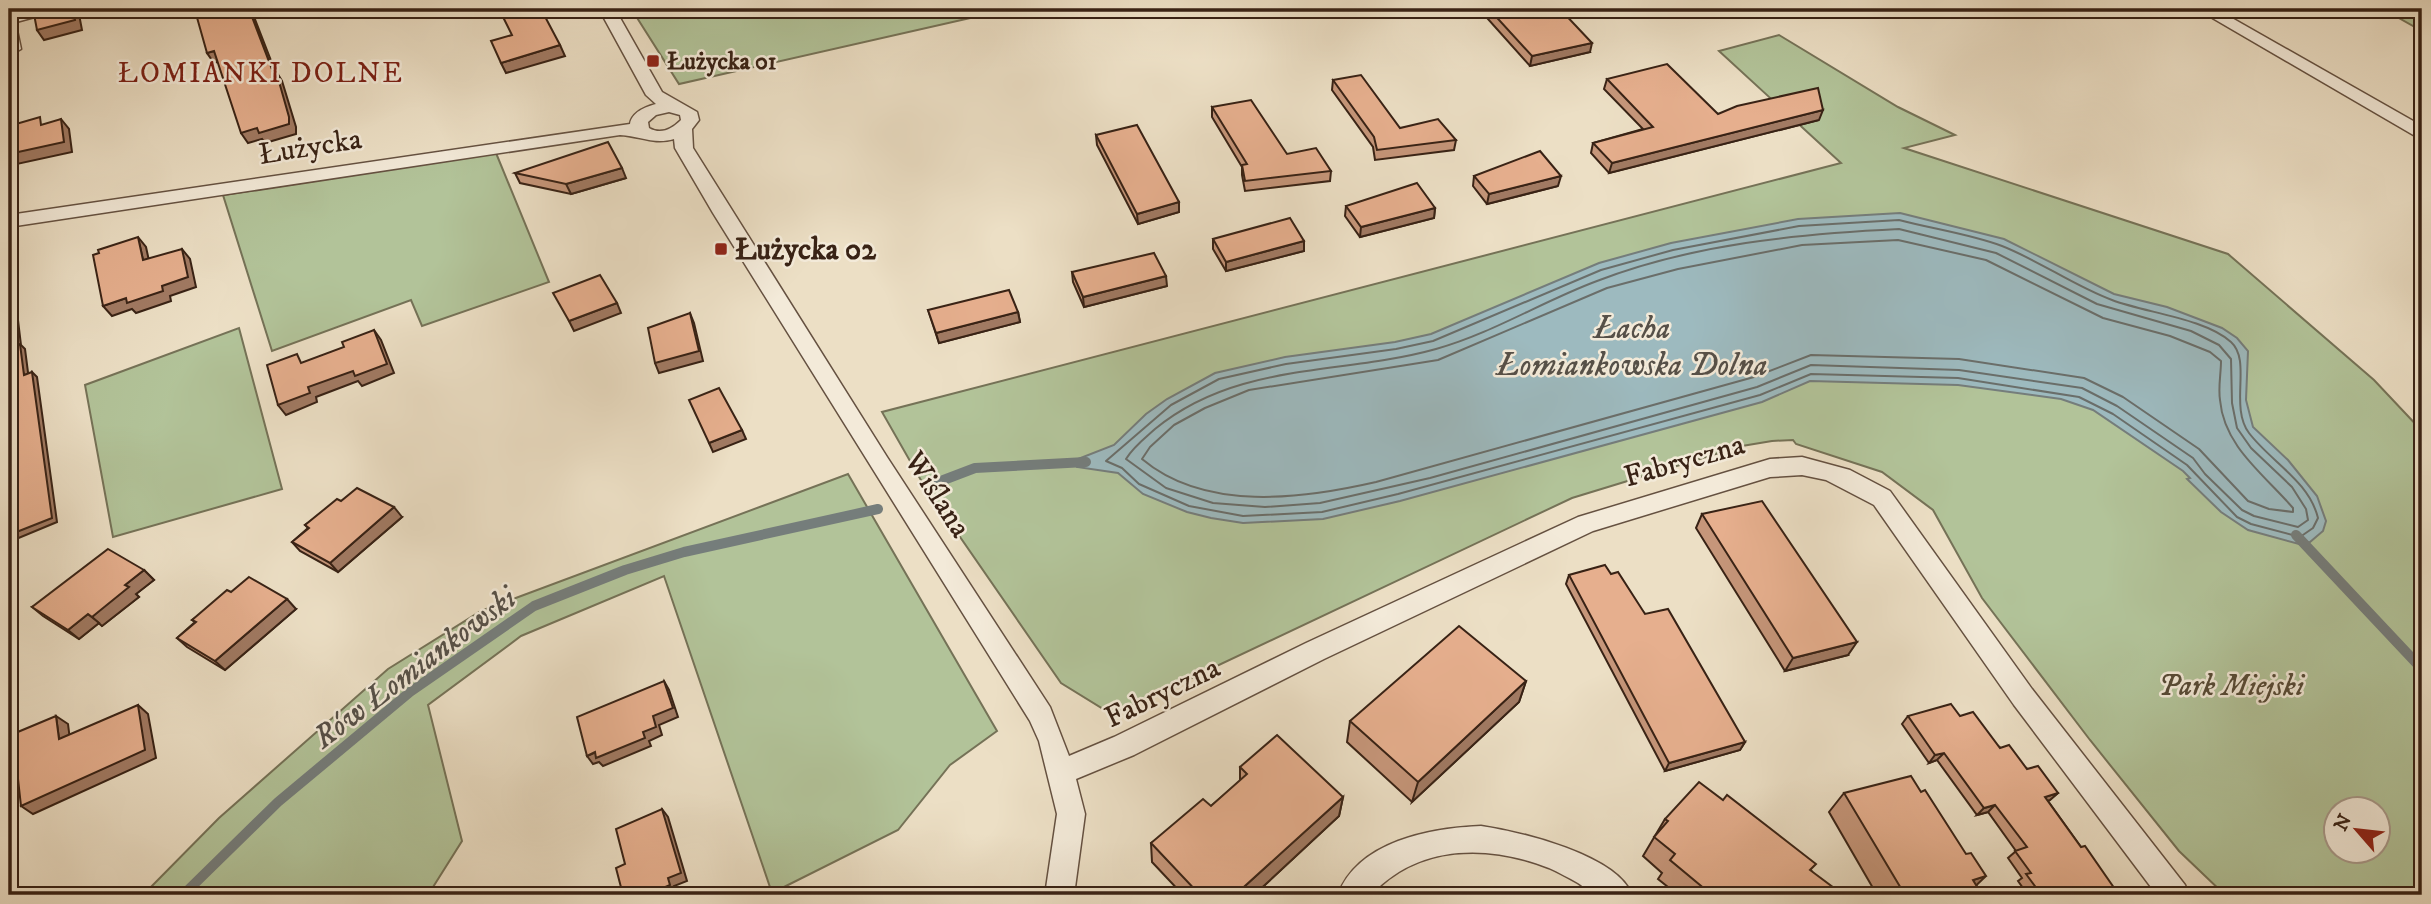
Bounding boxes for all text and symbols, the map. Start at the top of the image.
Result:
place label: Łużycka 01 [667,47,777,77]
marker: Łużycka 01 [645,53,661,69]
district label: ŁOMIANKI DOLNE [118,56,404,91]
street label: Łużycka [256,121,365,174]
place label: Łużycka 02 [735,232,876,269]
marker: Łużycka 02 [713,241,729,257]
water label: Łacha Łomiankowska Dolna [1494,309,1768,386]
street label: Fabryczna [1620,427,1749,496]
street label: Wiślana [895,444,978,545]
water label: Rów Łomiankowski [305,578,526,759]
street label: Fabryczna [1099,649,1227,737]
park label: Park Miejski [2158,668,2306,705]
north arrow [2322,796,2392,866]
text: N [2329,810,2357,835]

